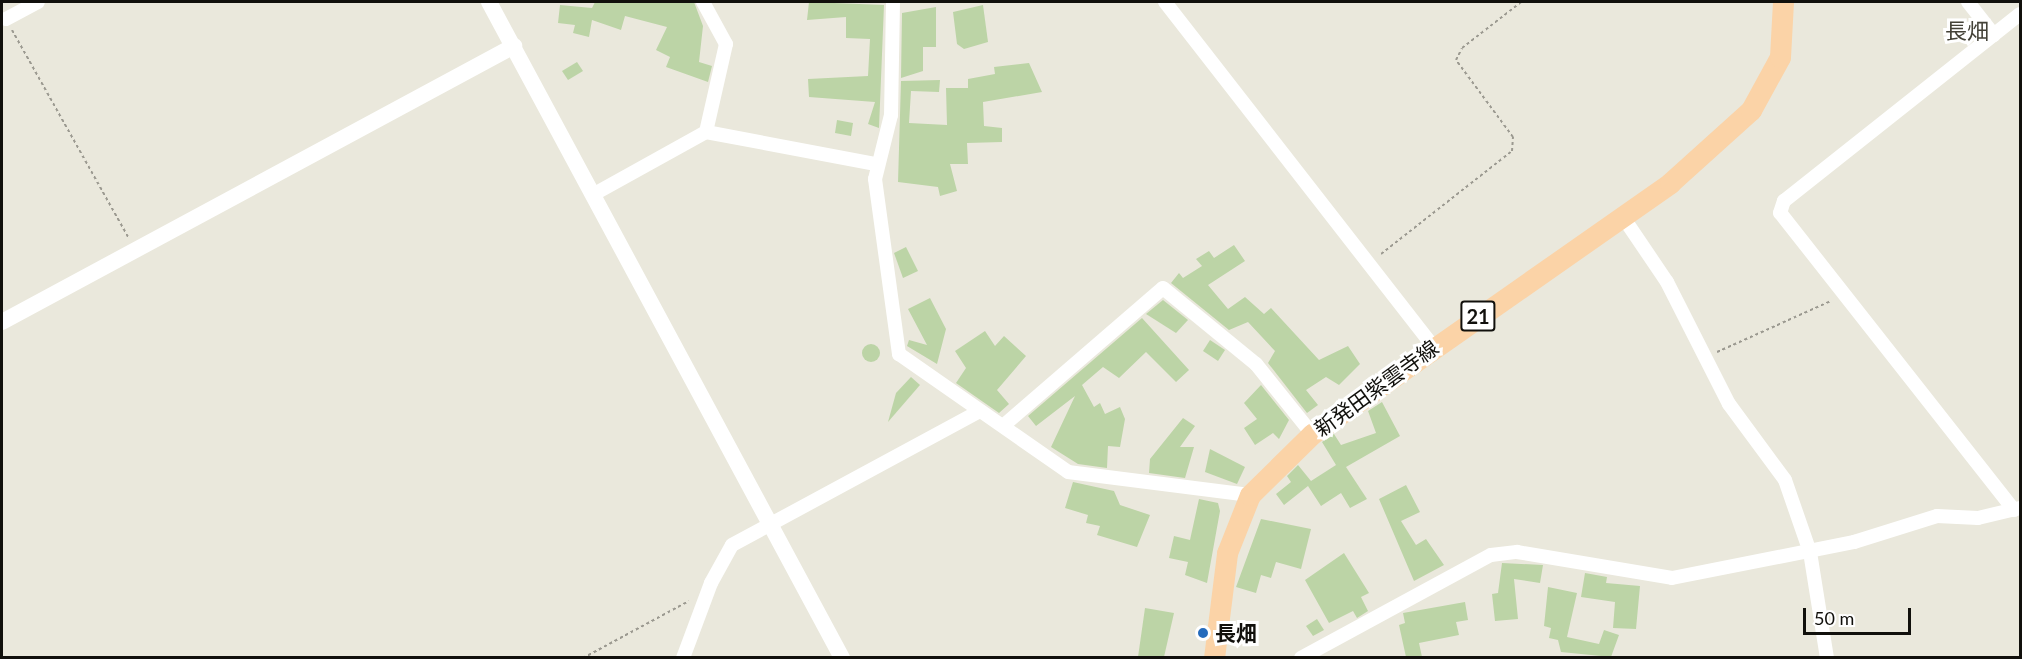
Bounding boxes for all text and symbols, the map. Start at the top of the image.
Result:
district label: 長畑 [1945,18,1989,44]
road number: 21 [1460,299,1496,333]
street label: 新発田紫雲寺線 [1309,335,1443,441]
scale bar [1806,596,1914,634]
text: 50 m [1814,607,1854,629]
place label: 長畑 [1215,620,1257,646]
marker: 長畑 [1196,626,1210,640]

